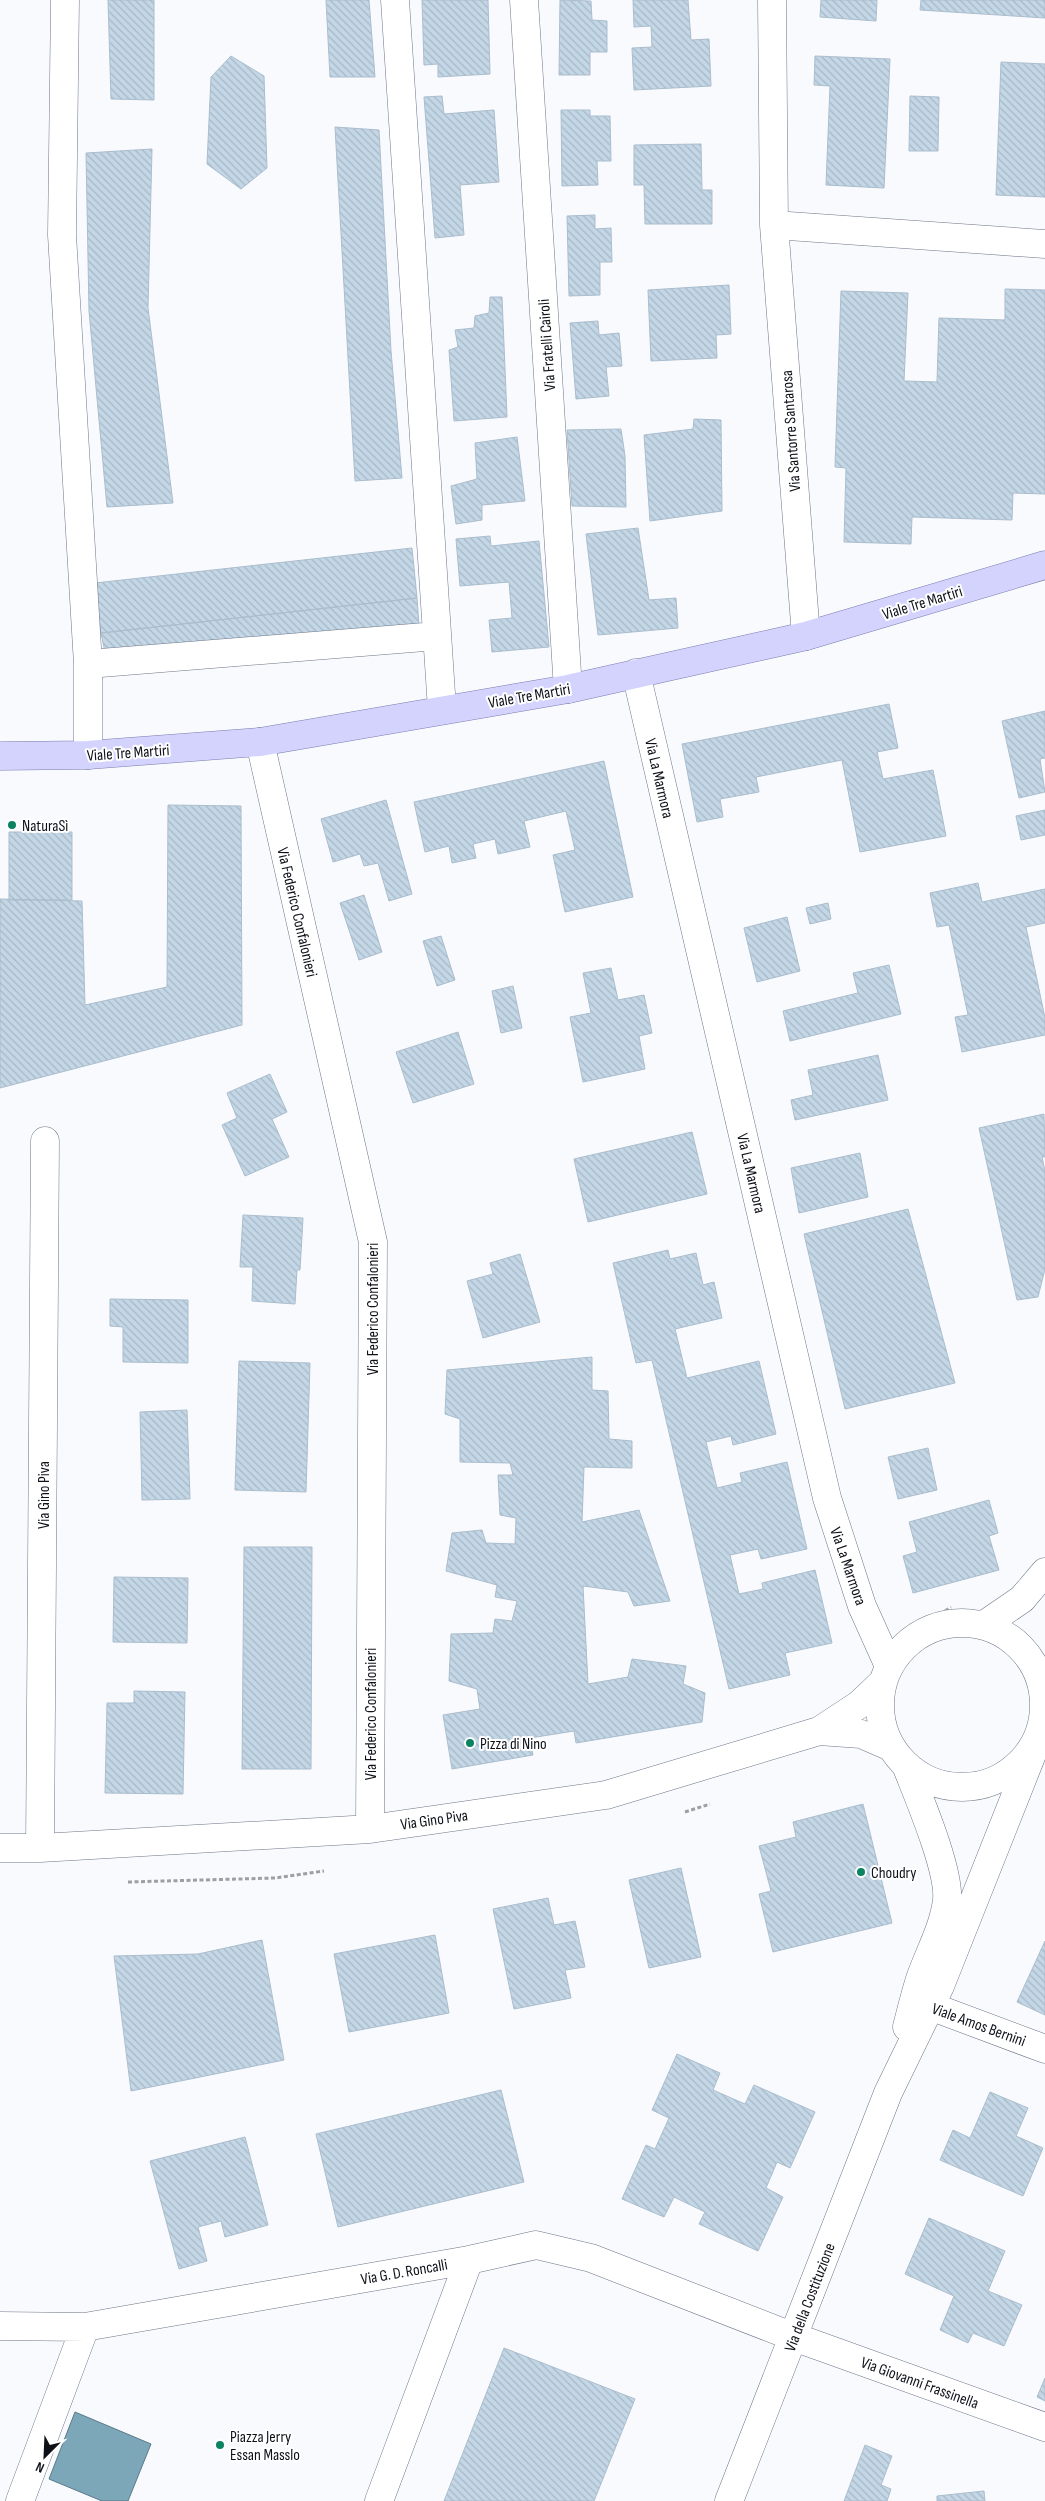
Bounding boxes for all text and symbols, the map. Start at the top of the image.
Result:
street label: Via Fratelli Cairoli [535,298,560,392]
street label: Via Santorre Santarosa [778,369,805,492]
street label: Viale Tre Martiri [880,582,965,625]
street label: Viale Tre Martiri [487,680,572,713]
street label: Via La Marmora [640,737,677,820]
street label: Viale Tre Martiri [86,741,170,766]
place label: NaturaSì [22,817,68,836]
marker: NaturaSì [6,819,18,831]
street label: Via Federico Confalonieri [272,846,321,979]
street label: Via La Marmora [732,1132,769,1215]
street label: Via Federico Confalonieri [364,1243,383,1375]
street label: Via Gino Piva [35,1461,54,1529]
street label: Via La Marmora [825,1525,870,1608]
street label: Via Federico Confalonieri [362,1648,381,1780]
place label: Pizza di Nino [480,1735,547,1754]
marker: Pizza di Nino [464,1737,476,1749]
street label: Via Gino Piva [399,1806,469,1835]
place label: Choudry [871,1864,917,1883]
marker: Choudry [855,1866,867,1878]
street label: Viale Amos Bernini [929,2000,1028,2051]
street label: Via della Costituzione [781,2241,840,2354]
street label: Via G. D. Roncalli [359,2255,449,2289]
street label: Via Giovanni Frassinella [858,2353,981,2414]
place label: Piazza Jerry Essan Masslo [230,2428,300,2465]
north arrow [20,2431,70,2481]
marker: Piazza Jerry Essan Masslo [214,2439,226,2451]
text: N [33,2458,47,2477]

